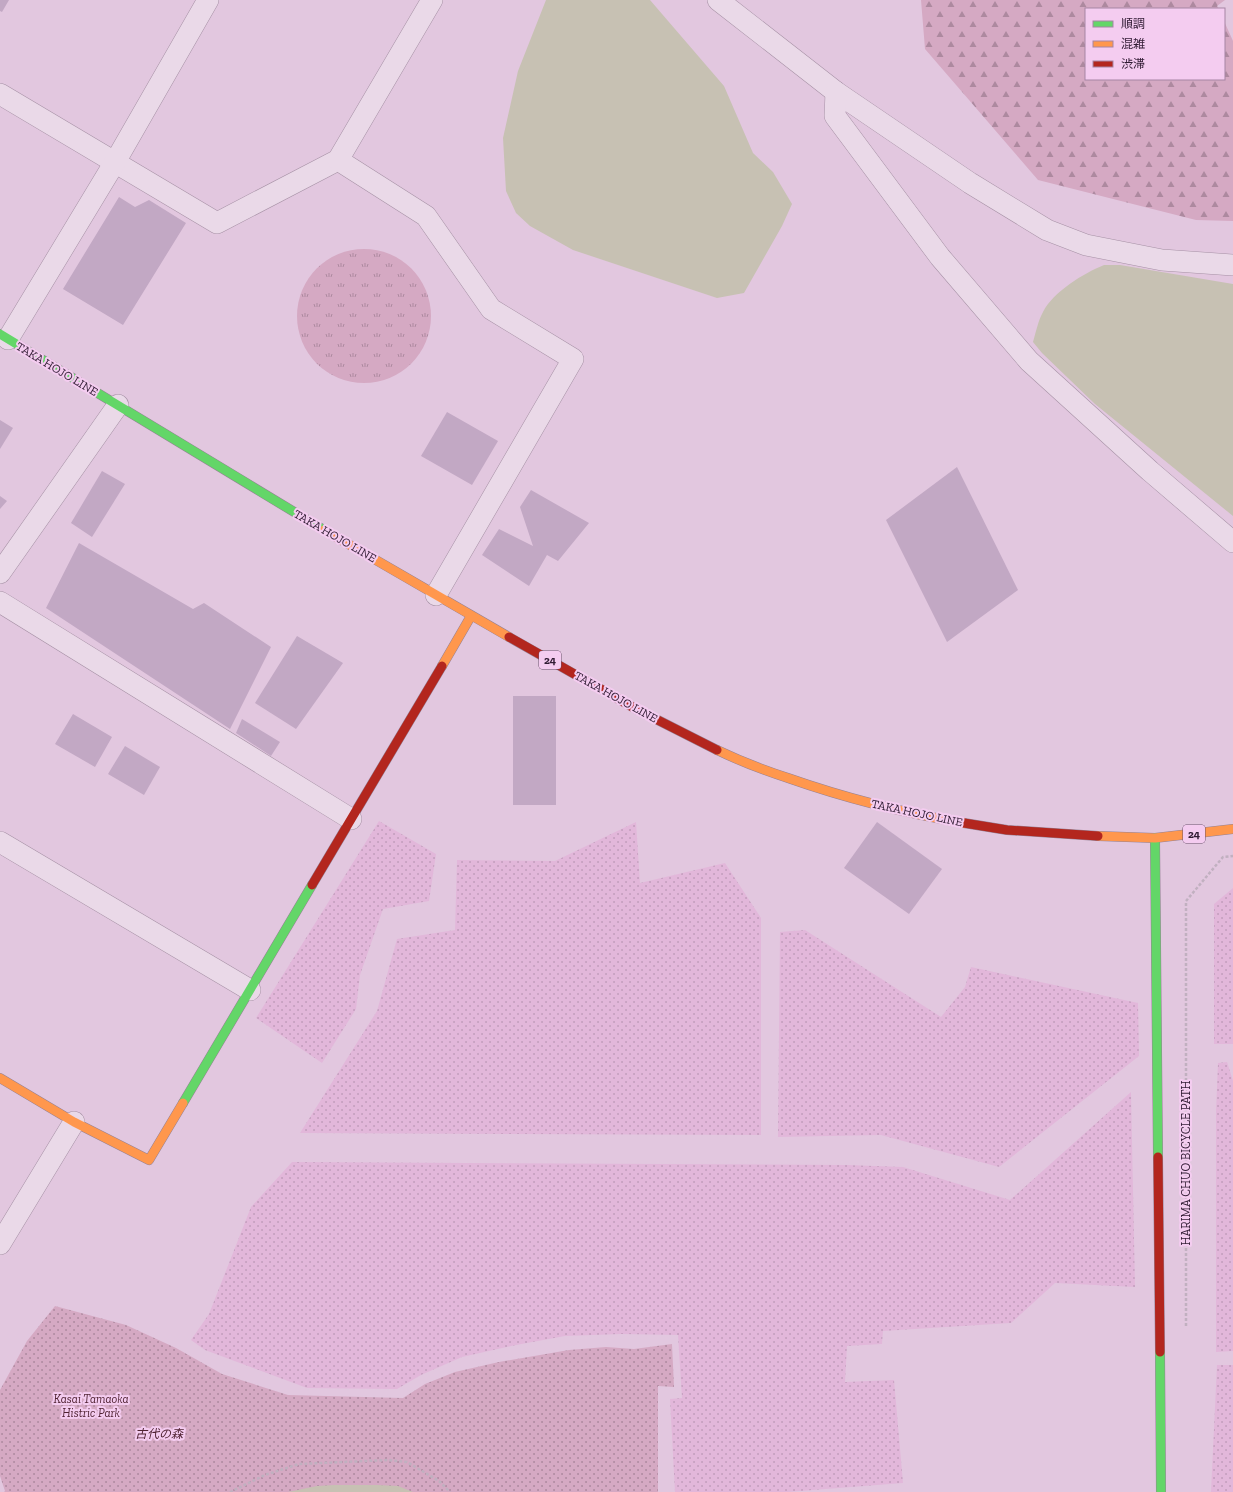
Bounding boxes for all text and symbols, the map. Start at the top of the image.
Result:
legend [1085,8,1225,80]
text: 順調 [1121,17,1145,31]
text: 混雑 [1121,37,1145,51]
text: 渋滞 [1121,57,1145,71]
street label: TAKA HOJO LINE [14,339,100,399]
street label: TAKA HOJO LINE [291,507,379,565]
road number: 24 [539,651,561,669]
street label: TAKA HOJO LINE [572,668,660,726]
street label: TAKA HOJO LINE [870,796,964,830]
road number: 24 [1183,825,1205,843]
street label: HARIMA CHUO BICYCLE PATH [1179,1080,1193,1246]
park label: Kasai Tamaoka Histric Park [53,1392,129,1420]
park label: 古代の森 [135,1427,184,1441]

